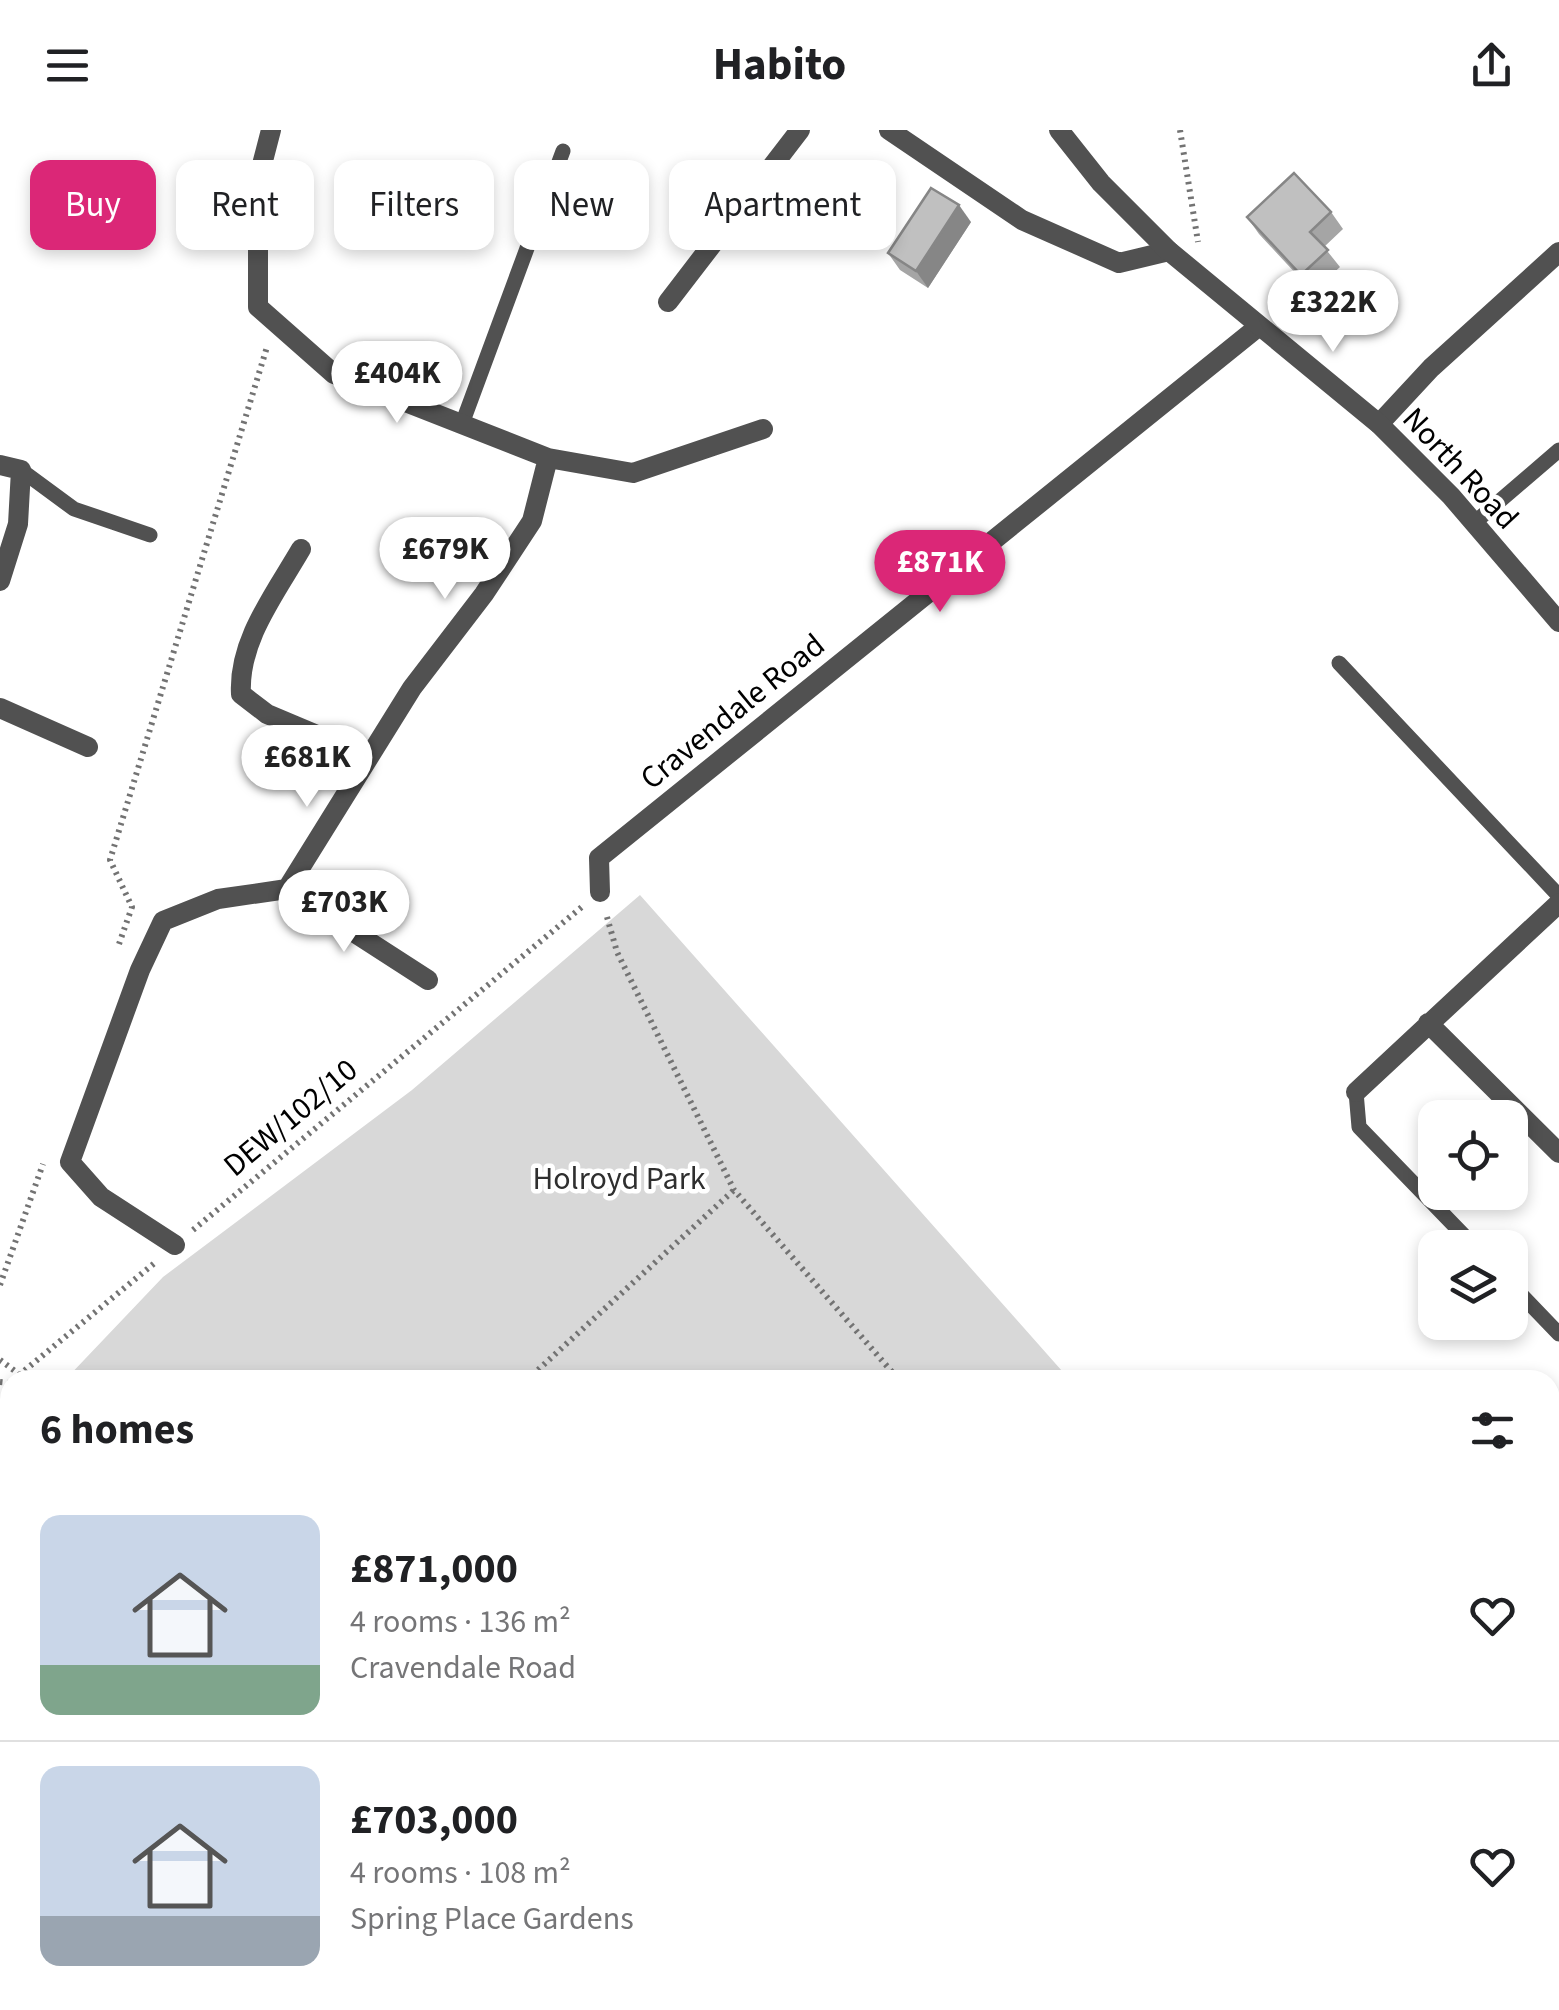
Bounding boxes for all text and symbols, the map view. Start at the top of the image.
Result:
text: Habito [713,33,846,97]
icon: menu [40,38,95,93]
icon: share [1464,38,1519,93]
chip: Buy [30,160,156,250]
chip: Rent [176,160,314,250]
chip: Filters [334,160,494,250]
chip: New [514,160,649,250]
chip: Apartment [669,160,896,250]
pin: £322K [1263,270,1403,355]
text: £322K [1289,279,1377,325]
pin: £404K [327,341,467,426]
text: £404K [353,350,441,396]
street label: North Road [1391,397,1529,540]
pin: £679K [375,517,515,602]
text: £679K [401,526,489,572]
pin: £871K [870,530,1010,615]
text: £871K [896,539,984,585]
street label: Cravendale Road [630,623,835,801]
pin: £681K [237,725,377,810]
text: £681K [263,734,351,780]
pin: £703K [274,870,414,955]
text: £703K [300,879,388,925]
street label: DEW/102/10 [214,1048,368,1188]
map controls [1418,1100,1528,1340]
button: locate [1418,1100,1528,1210]
park label: Holroyd Park [532,1156,706,1202]
button: layers [1418,1230,1528,1340]
text: 6 homes [40,1400,194,1460]
icon: filters [1465,1403,1520,1458]
text: £871,000 [350,1539,518,1599]
icon: home [120,1555,240,1675]
icon: heart [1465,1588,1520,1643]
text: 4 rooms · 136 m² [350,1599,571,1645]
text: Cravendale Road [350,1645,576,1691]
text: £703,000 [350,1790,518,1850]
icon: home [120,1806,240,1926]
icon: heart [1465,1839,1520,1894]
text: 4 rooms · 108 m² [350,1850,571,1896]
text: Spring Place Gardens [350,1896,634,1942]

